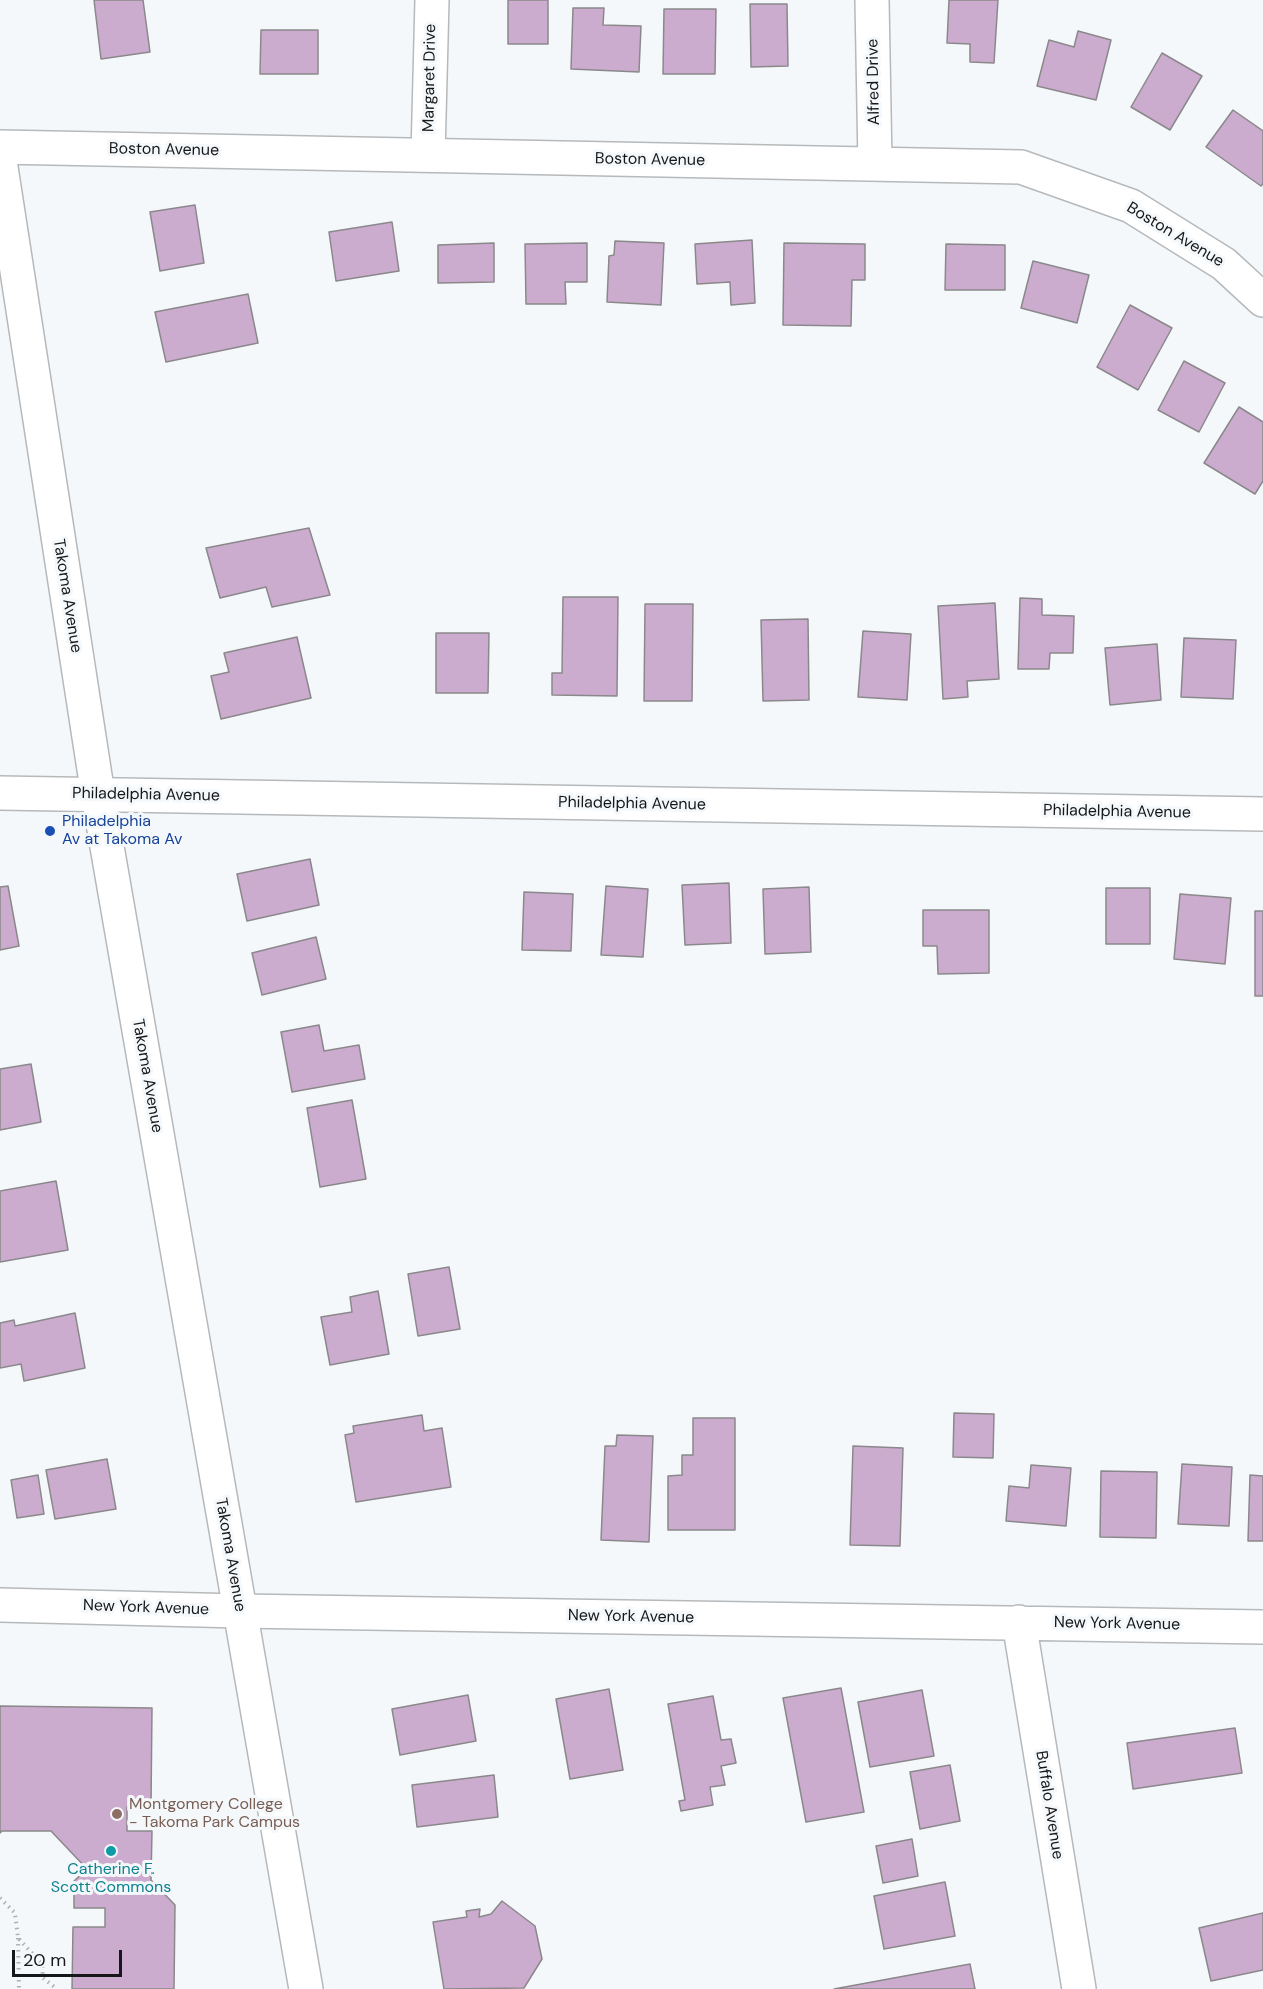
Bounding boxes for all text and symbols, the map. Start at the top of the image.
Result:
street label: Margaret Drive [419,24,441,132]
street label: Alfred Drive [864,39,884,125]
street label: Boston Avenue [109,139,219,161]
street label: Boston Avenue [595,149,705,171]
street label: Boston Avenue [1123,198,1227,272]
street label: Takoma Avenue [49,538,85,654]
street label: Philadelphia Avenue [72,784,220,806]
street label: Philadelphia Avenue [558,793,706,815]
street label: Philadelphia Avenue [1043,801,1191,823]
place label: Philadelphia Av at Takoma Av [62,812,182,850]
marker: Philadelphia Av at Takoma Av [43,824,57,838]
street label: Takoma Avenue [128,1018,166,1134]
street label: Takoma Avenue [211,1497,249,1613]
street label: New York Avenue [83,1596,209,1620]
street label: New York Avenue [568,1606,694,1628]
street label: New York Avenue [1054,1613,1180,1635]
street label: Buffalo Avenue [1031,1749,1067,1861]
place label: Montgomery College - Takoma Park Campus [129,1795,300,1833]
marker: Montgomery College - Takoma Park Campus [110,1807,124,1821]
marker: Catherine F. Scott Commons [104,1844,118,1858]
place label: Catherine F. Scott Commons [51,1860,171,1898]
scale bar [15,1938,124,1976]
text: 20 m [23,1948,66,1972]

